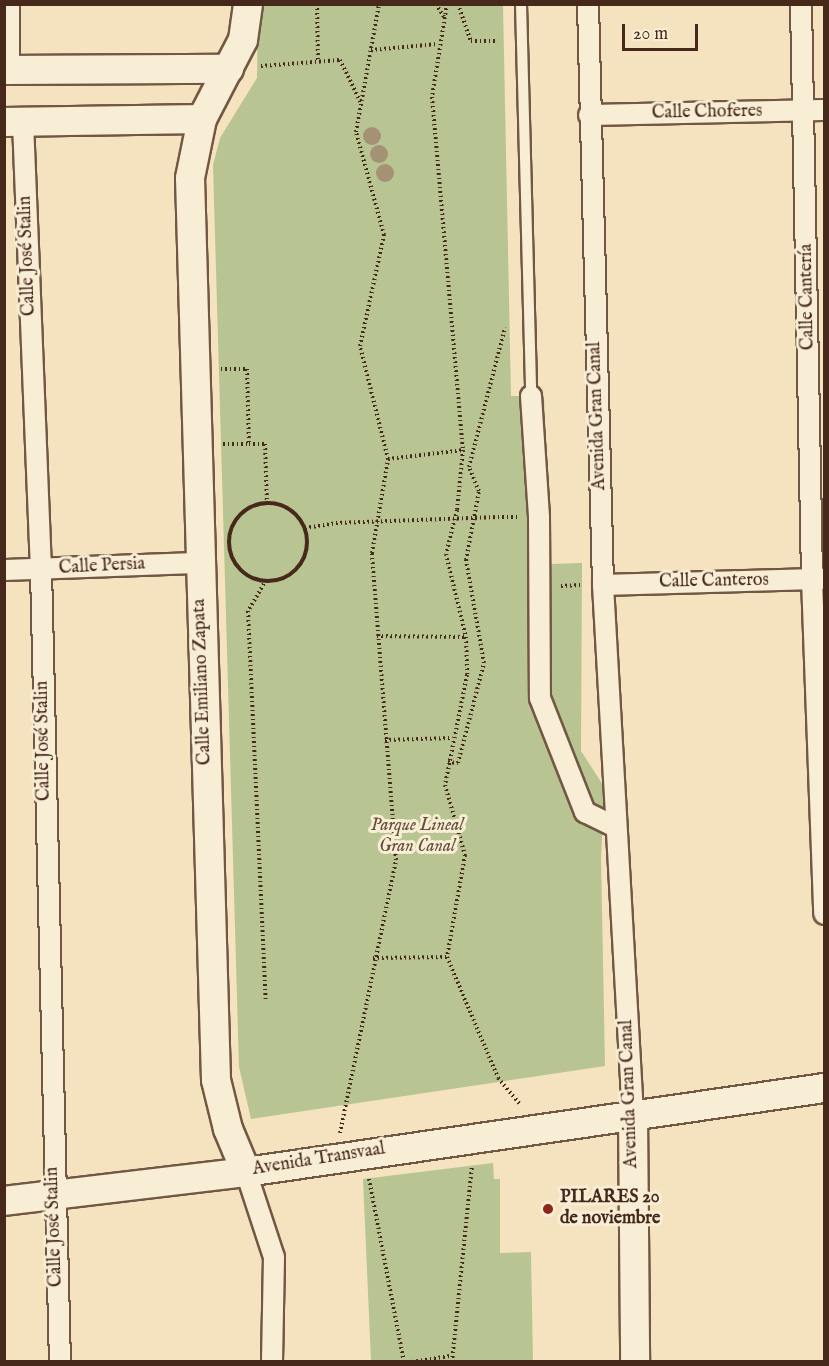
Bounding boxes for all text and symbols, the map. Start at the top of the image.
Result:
scale bar [625,12,702,50]
text: 20 m [633,23,668,46]
street label: Calle Choferes [652,101,762,125]
street label: Calle José Stalin [15,196,41,316]
street label: Calle Cantería [796,244,820,350]
street label: Avenida Gran Canal [585,341,611,491]
street label: Calle Persia [58,554,146,580]
street label: Calle Canteros [659,570,769,594]
street label: Calle Emiliano Zapata [189,598,217,766]
street label: Calle José Stalin [32,681,56,801]
park label: Parque Lineal Gran Canal [371,816,463,858]
street label: Avenida Gran Canal [617,1019,643,1169]
street label: Avenida Transvaal [251,1139,387,1181]
street label: Calle José Stalin [42,1167,68,1287]
place label: PILARES 20 de noviembre [560,1188,660,1230]
marker: PILARES 20 de noviembre [541,1202,555,1216]

